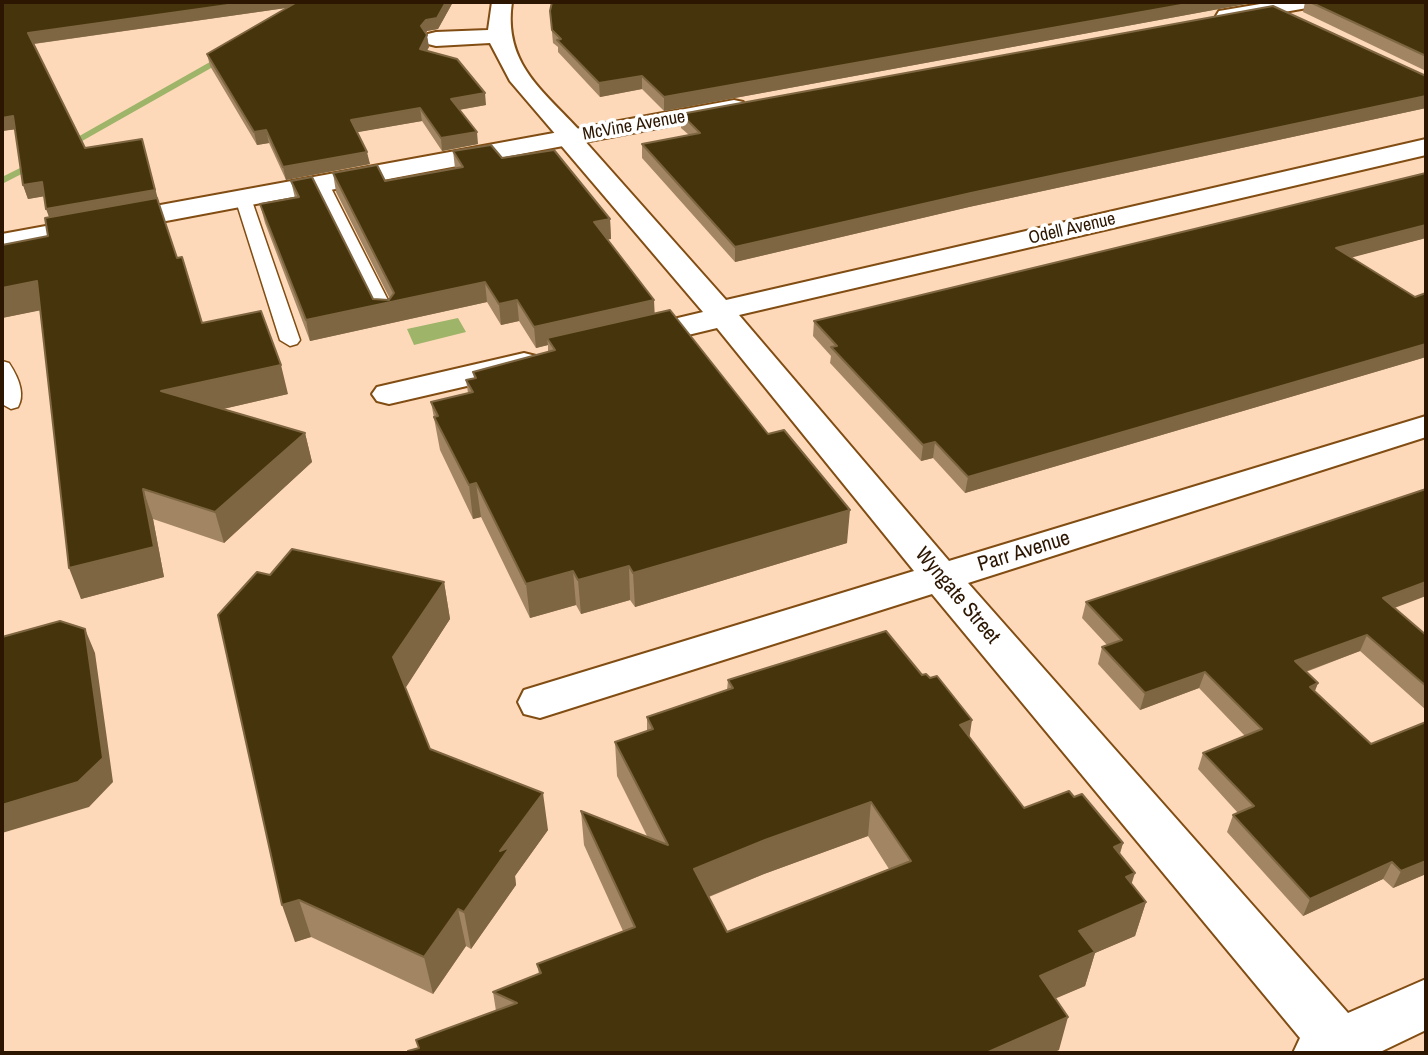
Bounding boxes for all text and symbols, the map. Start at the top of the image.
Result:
street label: McVine Avenue [581,106,687,146]
street label: Odell Avenue [1027,209,1117,249]
street label: Parr Avenue [975,526,1073,578]
street label: Wyngate Street [909,542,1005,650]

